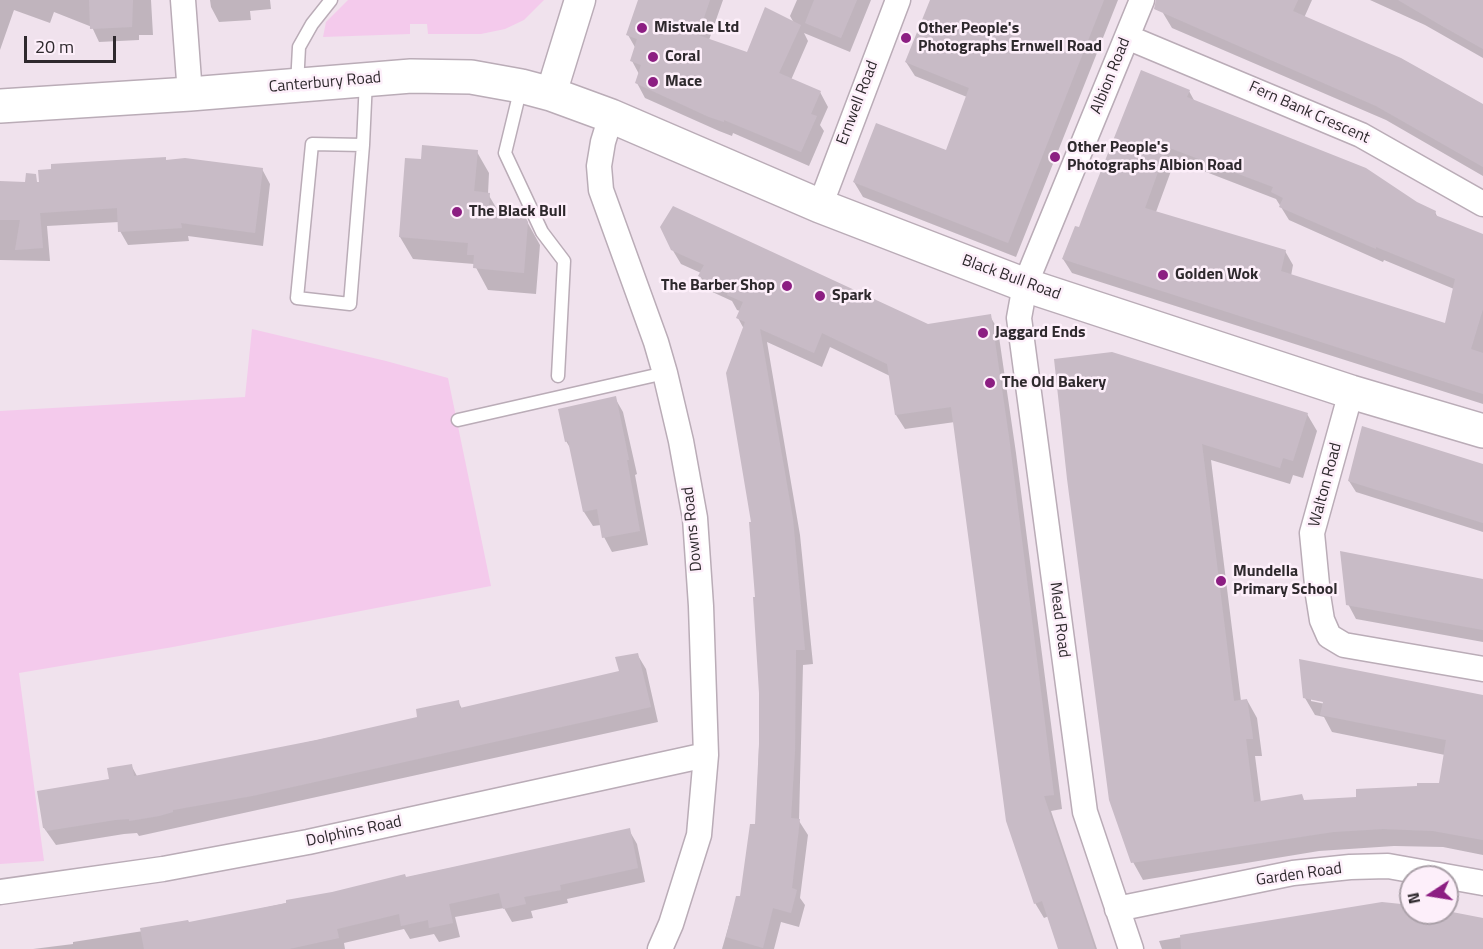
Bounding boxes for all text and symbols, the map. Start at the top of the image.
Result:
place label: Mistvale Ltd [654,18,739,38]
place label: Other People's Photographs Ernwell Road [918,19,1102,57]
marker: Mistvale Ltd [635,21,649,35]
scale bar [27,24,118,62]
marker: Other People's Photographs Ernwell Road [899,31,913,45]
text: 20 m [35,33,74,60]
street label: Albion Road [1087,35,1135,117]
place label: Coral [665,47,701,67]
marker: Coral [646,50,660,64]
street label: Ernwell Road [833,58,883,148]
street label: Canterbury Road [268,69,382,97]
place label: Mace [665,72,702,92]
marker: Mace [646,75,660,89]
street label: Fern Bank Crescent [1246,78,1372,148]
place label: Other People's Photographs Albion Road [1067,138,1242,176]
marker: Other People's Photographs Albion Road [1048,150,1062,164]
place label: The Black Bull [469,202,566,222]
marker: The Black Bull [450,205,464,219]
street label: Black Bull Road [959,251,1063,305]
place label: Golden Wok [1175,265,1258,285]
marker: Golden Wok [1156,268,1170,282]
place label: The Barber Shop [661,276,775,296]
marker: The Barber Shop [780,279,794,293]
place label: Spark [832,286,872,306]
marker: Spark [813,289,827,303]
place label: Jaggard Ends [995,323,1086,343]
marker: Jaggard Ends [976,326,990,340]
place label: The Old Bakery [1002,373,1106,393]
marker: The Old Bakery [983,376,997,390]
street label: Walton Road [1306,441,1346,529]
street label: Downs Road [679,486,707,572]
place label: Mundella Primary School [1233,562,1338,600]
marker: Mundella Primary School [1214,574,1228,588]
street label: Mead Road [1045,581,1073,659]
street label: Dolphins Road [304,813,404,851]
street label: Garden Road [1255,859,1343,891]
north arrow [1399,865,1459,925]
text: N [1400,890,1426,906]

